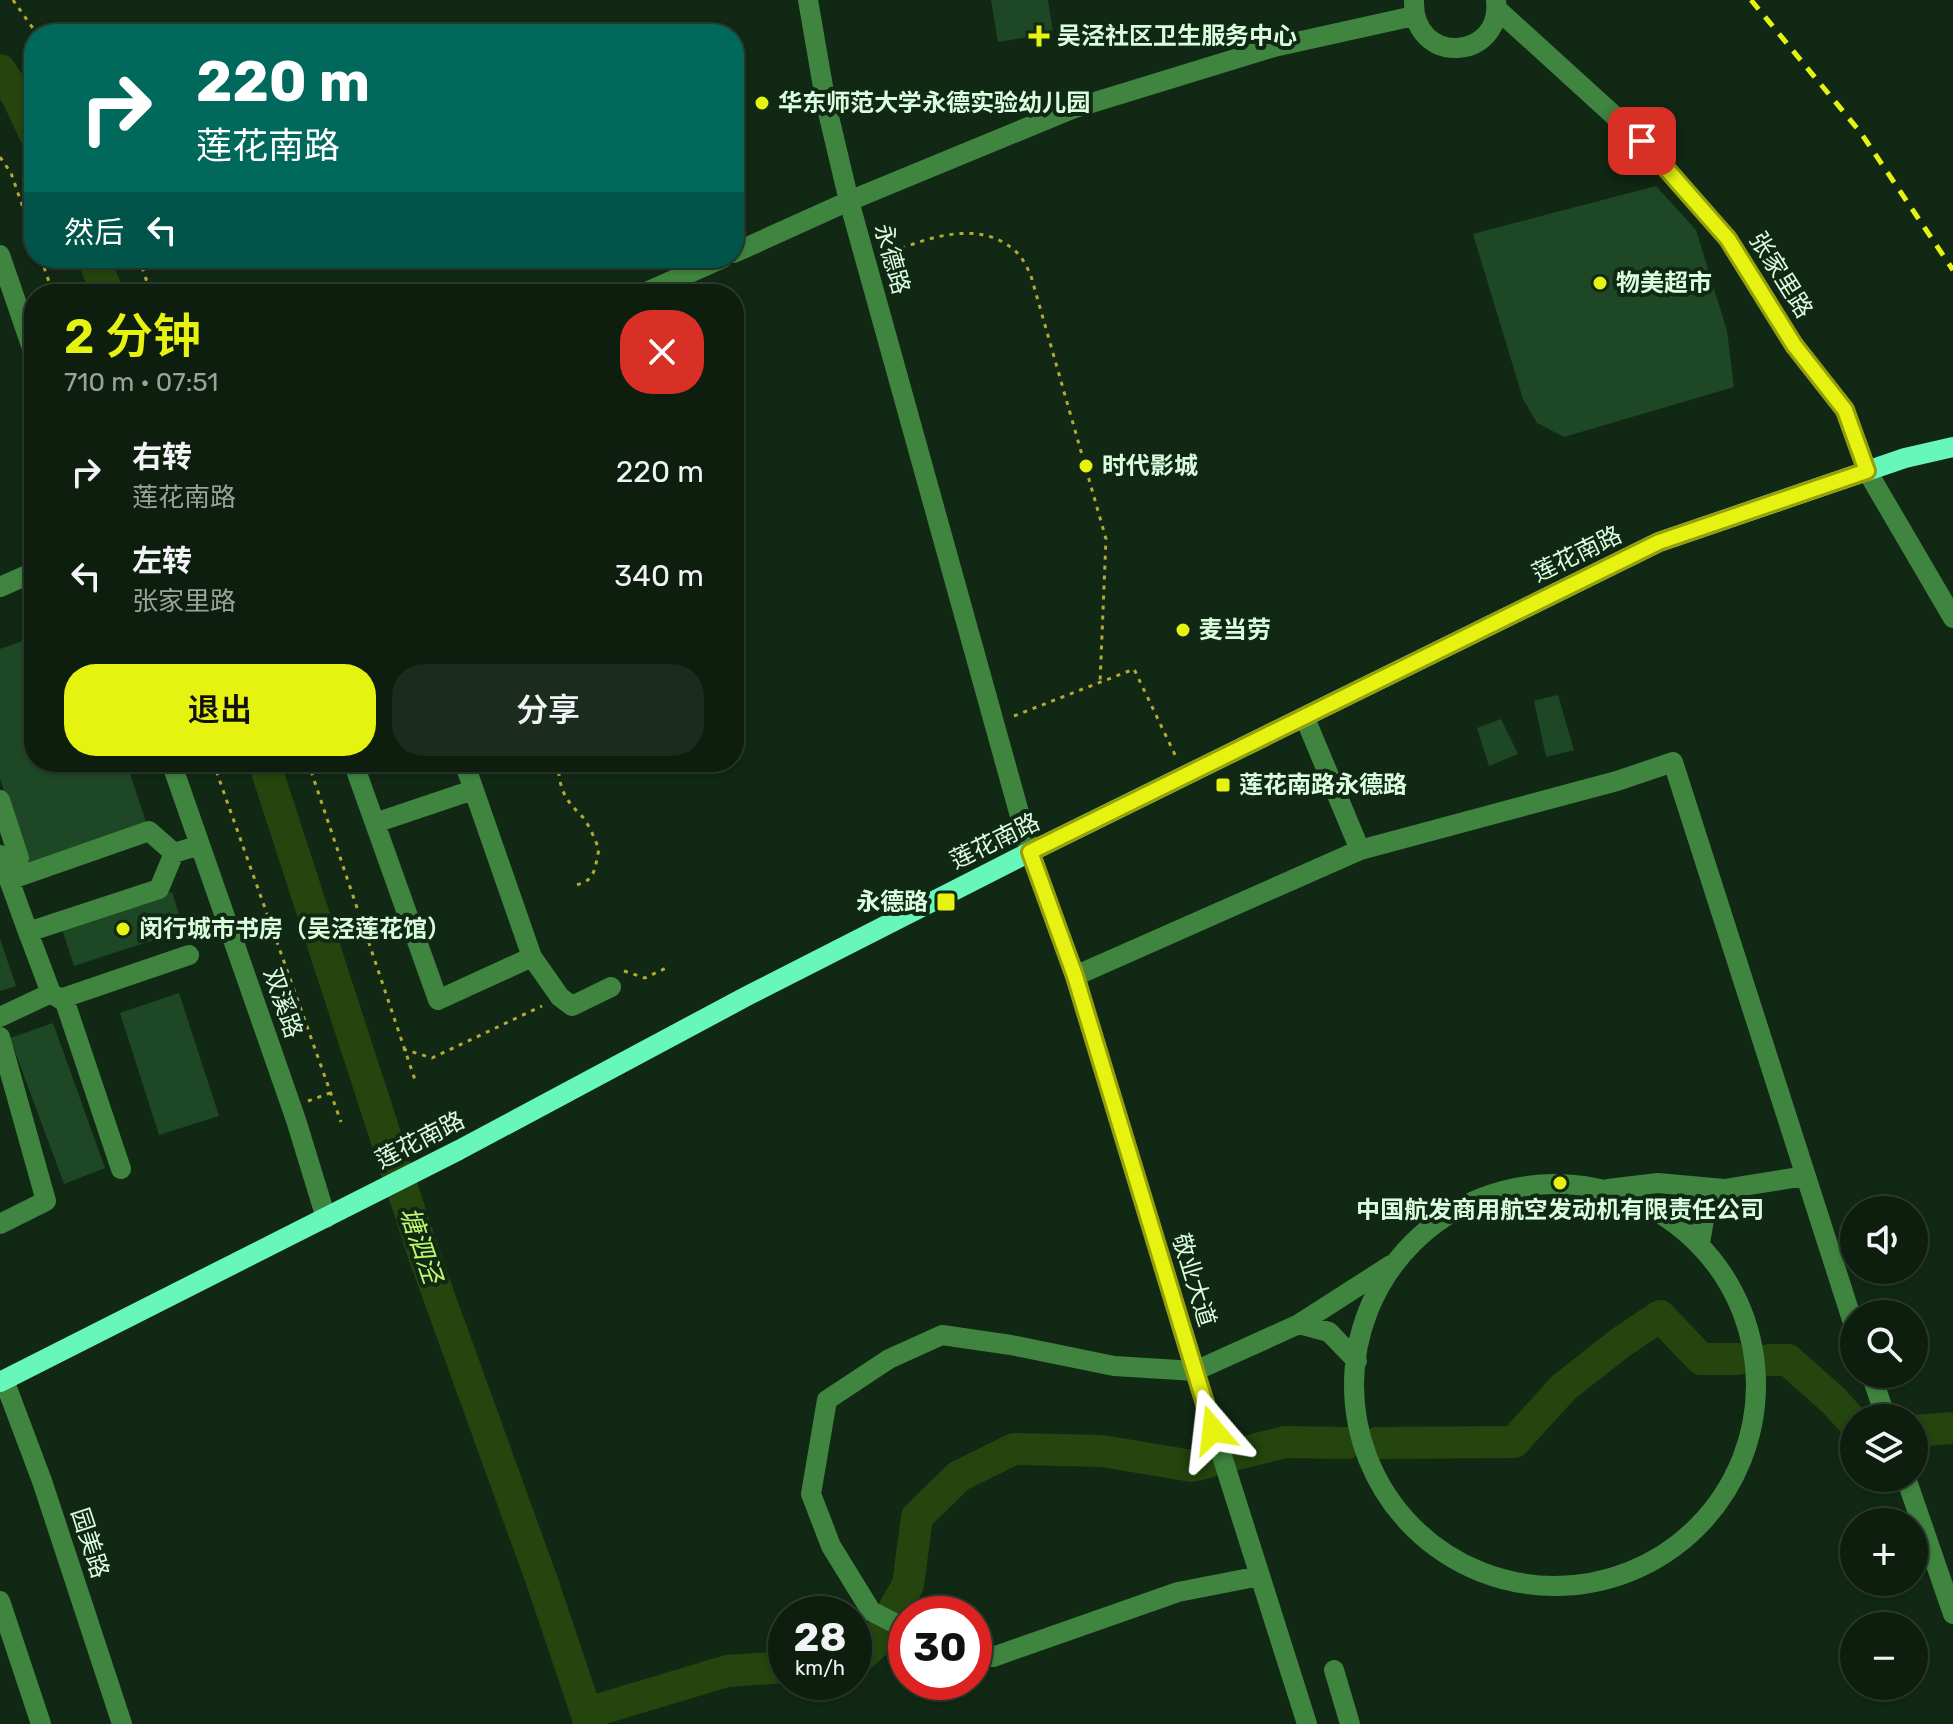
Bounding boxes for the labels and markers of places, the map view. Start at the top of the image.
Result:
place label: 吴泾社区卫生服务中心 [1057,22,1297,50]
marker: 吴泾社区卫生服务中心 [1028,25,1050,47]
place label: 华东师范大学永德实验幼儿园 [778,89,1090,117]
marker: 华东师范大学永德实验幼儿园 [753,94,771,112]
pin [1608,107,1676,175]
place label: 物美超市 [1616,269,1712,297]
marker: 物美超市 [1591,274,1609,292]
place label: 时代影城 [1102,452,1198,480]
marker: 时代影城 [1077,457,1095,475]
place label: 麦当劳 [1199,616,1271,644]
marker: 麦当劳 [1174,621,1192,639]
place label: 莲花南路永德路 [1239,771,1407,799]
marker: 莲花南路永德路 [1214,776,1232,794]
place label: 永德路 [856,888,928,916]
marker: 永德路 [935,891,957,913]
place label: 闵行城市书房（吴泾莲花馆） [139,915,451,943]
marker: 闵行城市书房（吴泾莲花馆） [114,920,132,938]
marker: 中国航发商用航空发动机有限责任公司 [1551,1174,1569,1192]
place label: 中国航发商用航空发动机有限责任公司 [1356,1196,1764,1224]

